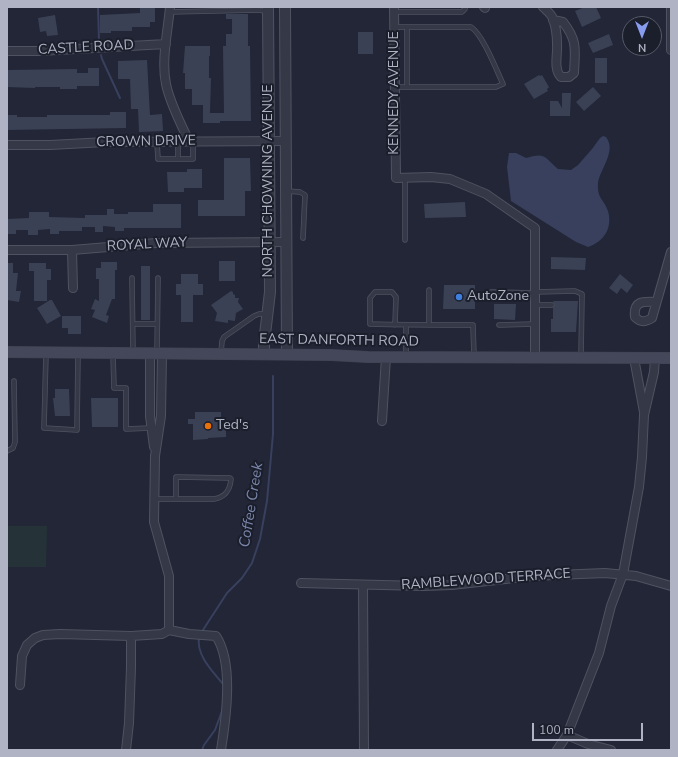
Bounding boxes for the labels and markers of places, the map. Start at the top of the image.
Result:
place label: AutoZone [467,289,529,305]
marker: AutoZone [454,292,464,302]
place label: Ted's [216,418,249,434]
marker: Ted's [203,421,213,431]

